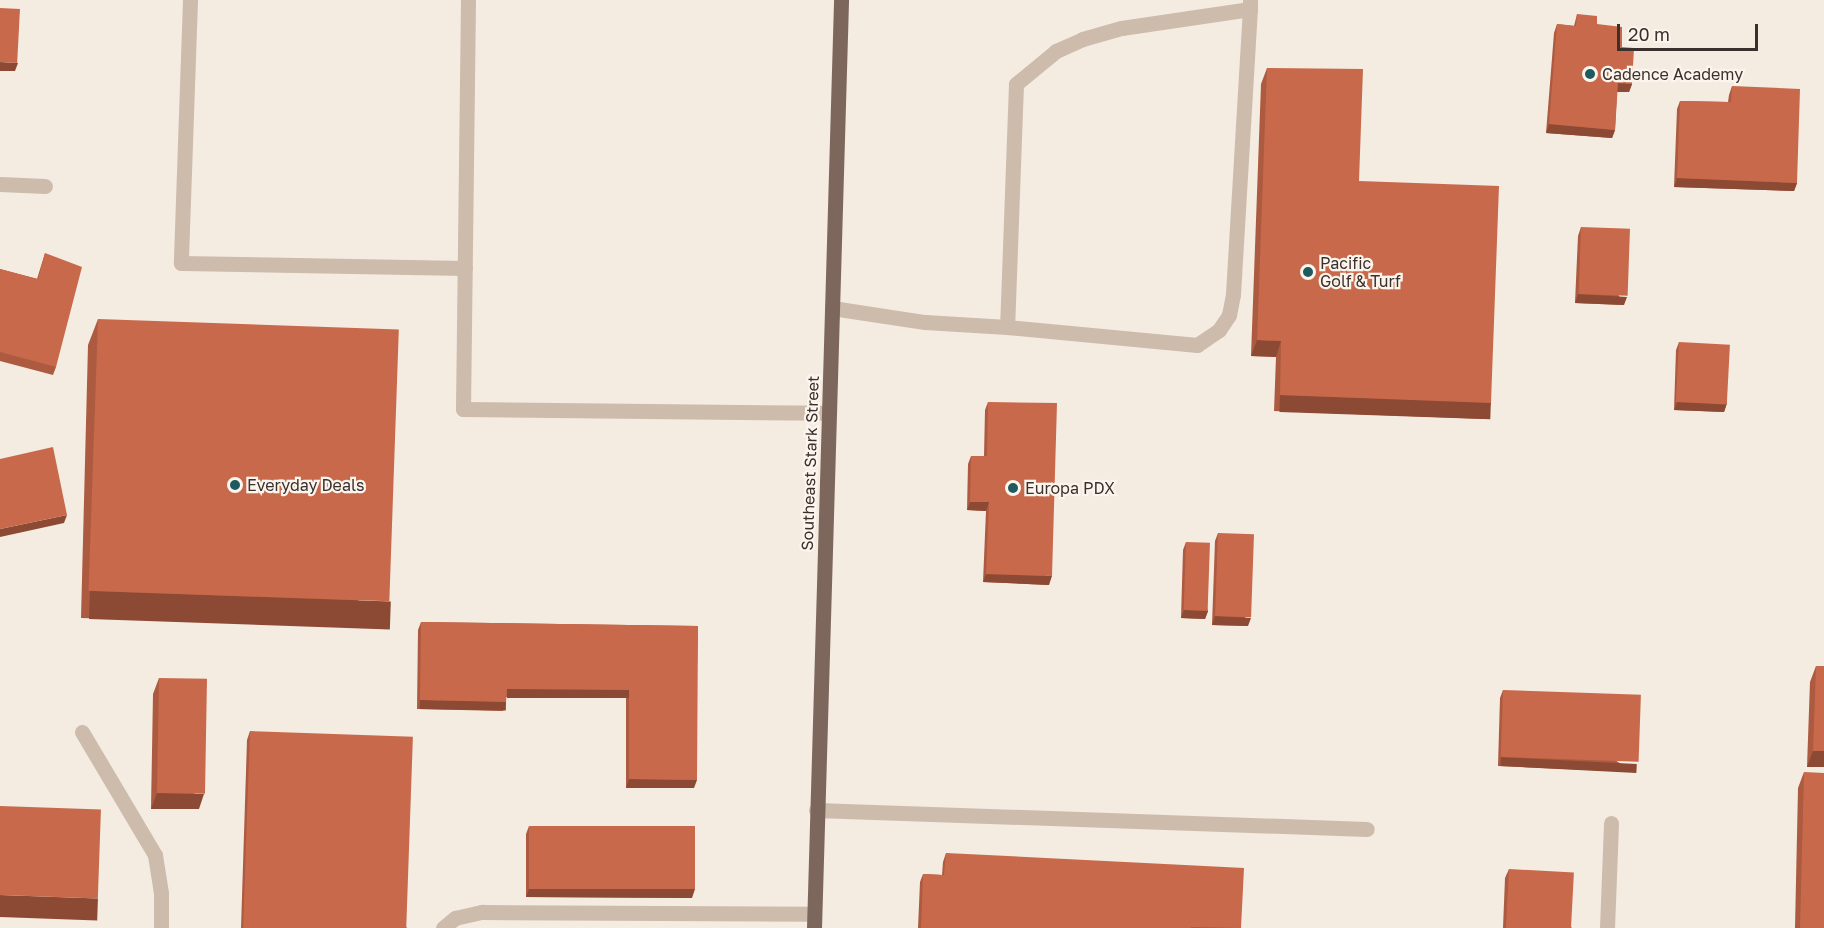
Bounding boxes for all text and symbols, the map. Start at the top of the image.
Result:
scale bar [1620,12,1761,50]
text: 20 m [1628,23,1670,45]
place label: Cadence Academy [1602,64,1743,84]
marker: Cadence Academy [1583,67,1597,81]
place label: Pacific Golf & Turf [1320,253,1401,291]
marker: Pacific Golf & Turf [1301,265,1315,279]
street label: Southeast Stark Street [797,375,823,551]
place label: Everyday Deals [247,475,365,495]
marker: Everyday Deals [228,478,242,492]
place label: Europa PDX [1025,478,1115,498]
marker: Europa PDX [1006,481,1020,495]

